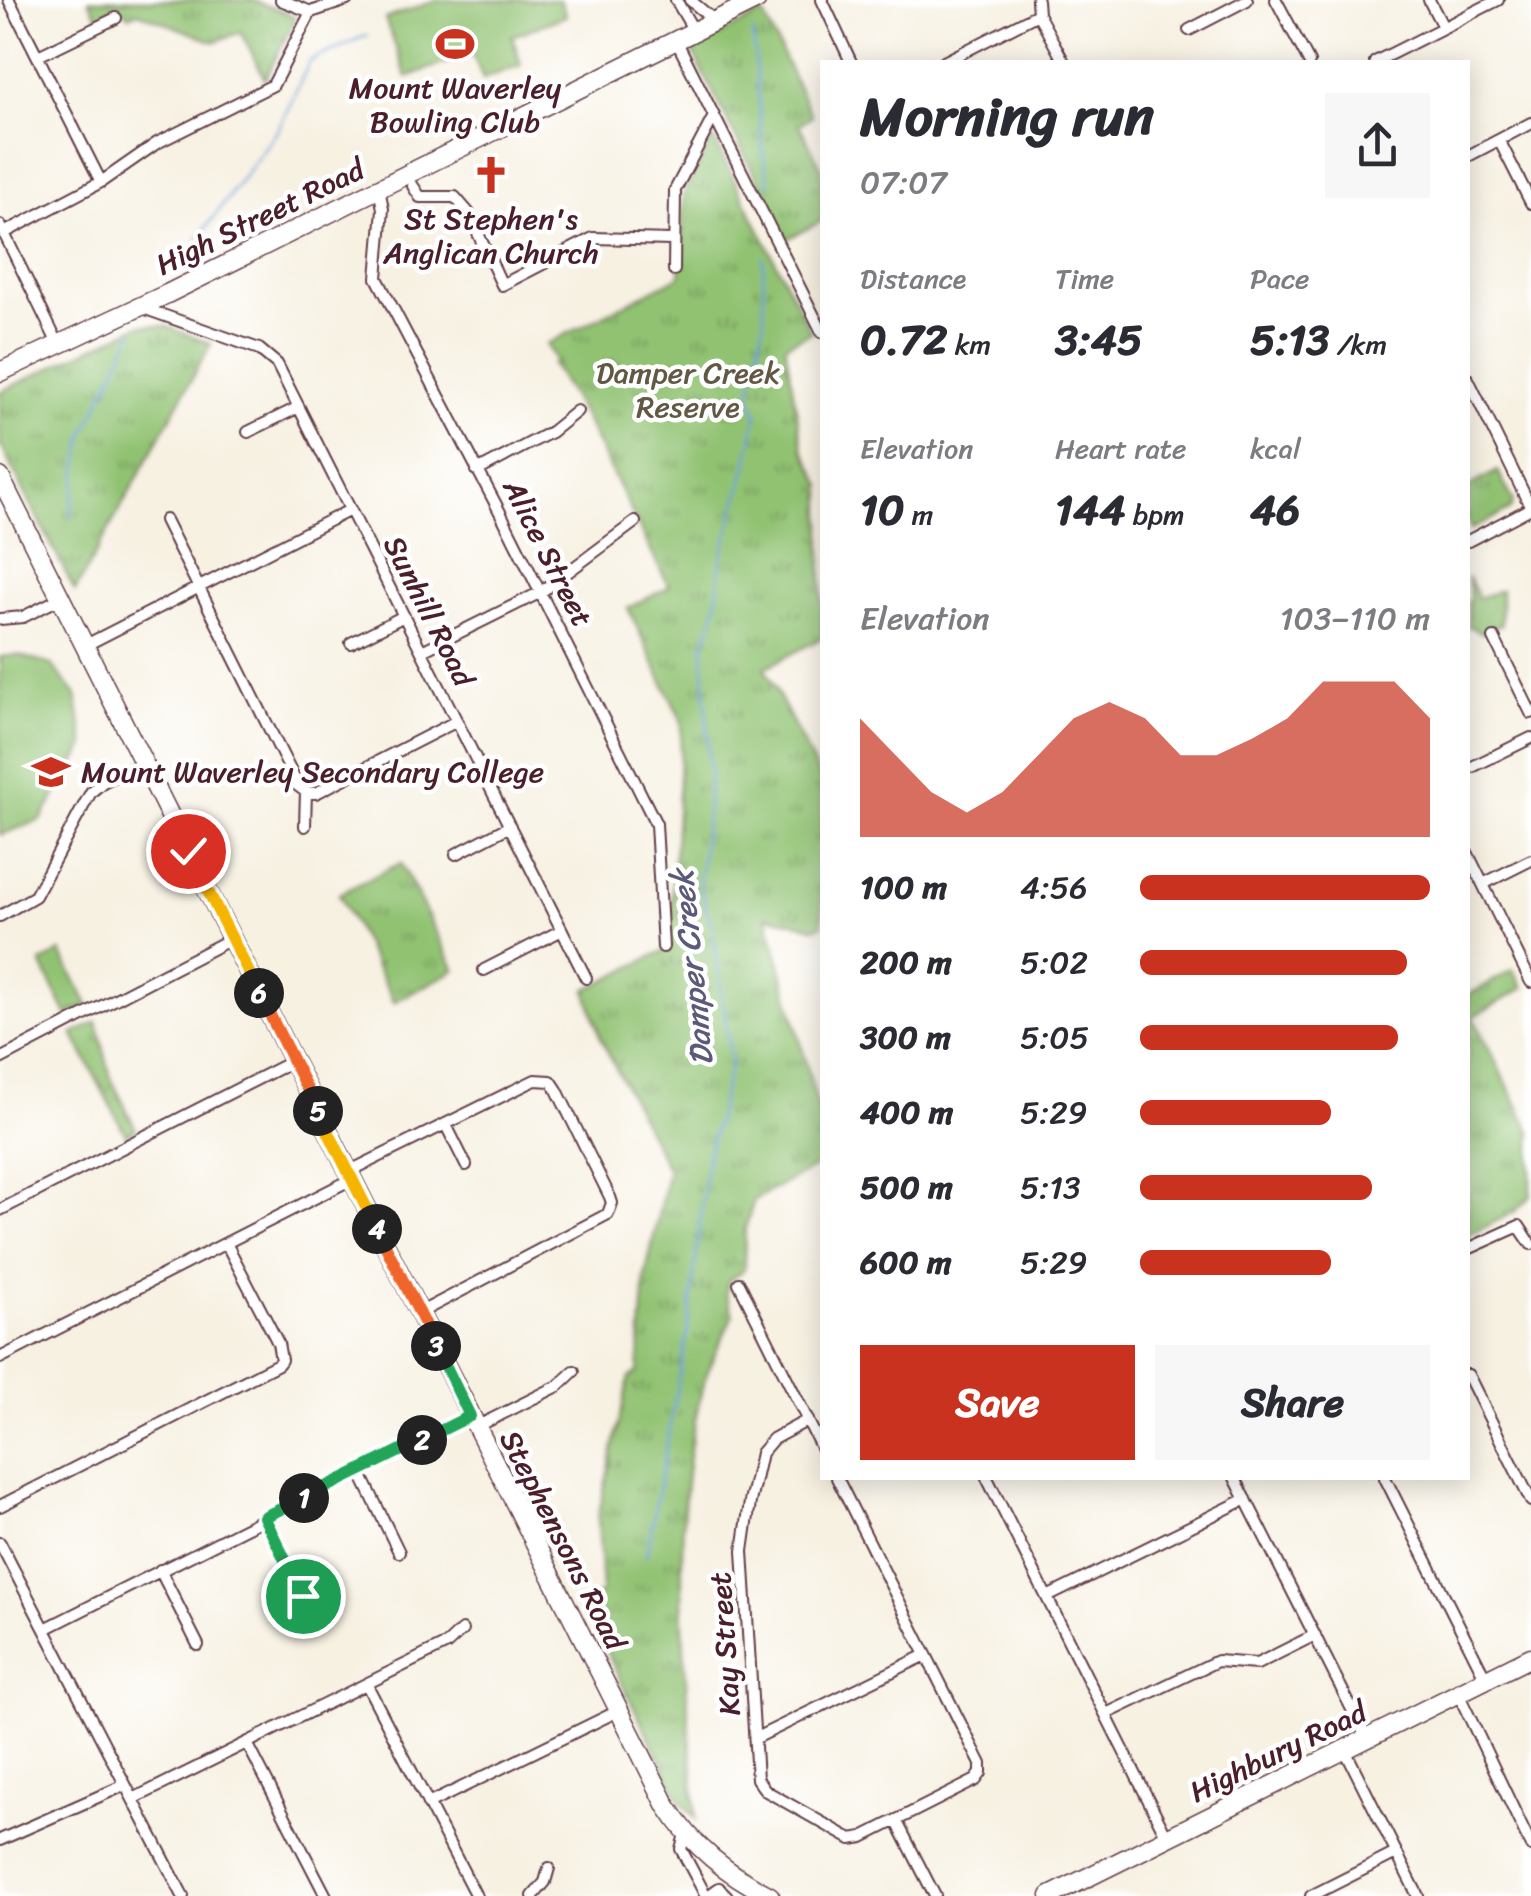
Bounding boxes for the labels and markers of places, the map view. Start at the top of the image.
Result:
sports icon: Mount Waverley Bowling Club [434,23,476,65]
place label: Mount Waverley Bowling Club [349,61,562,149]
church icon: St Stephen's Anglican Church [470,154,512,196]
place label: St Stephen's Anglican Church [382,192,599,280]
place label: Mount Waverley Secondary College [81,745,544,799]
school or university icon: Mount Waverley Secondary College [30,751,72,793]
pin [146,809,231,894]
pin: 6 [234,968,284,1018]
pin: 5 [293,1086,343,1136]
pin: 4 [352,1204,402,1254]
pin: 3 [411,1321,461,1371]
pin: 2 [397,1415,447,1465]
pin: 1 [279,1473,329,1523]
pin [261,1554,346,1639]

